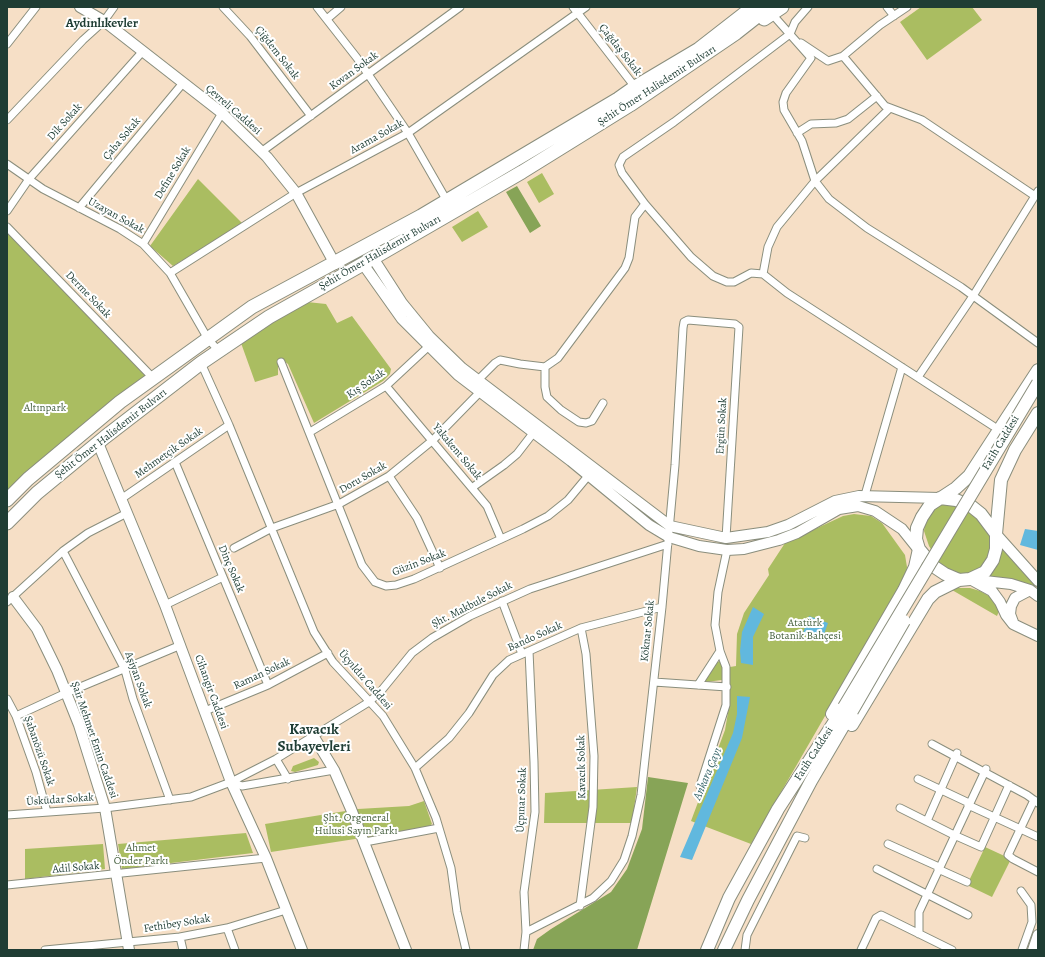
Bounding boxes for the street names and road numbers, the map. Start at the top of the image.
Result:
street label: Çağdaş Sokak [596,21,644,79]
street label: Çiğdem Sokak [252,24,302,82]
street label: Şehit Ömer Halisdemir Bulvarı [595,43,719,129]
street label: Kovan Sokak [327,49,381,93]
street label: Çevreli Caddesi [202,82,264,138]
street label: Dik Sokak [45,101,85,143]
street label: Çaba Sokak [100,115,144,163]
street label: Arama Sokak [348,117,406,157]
street label: Define Sokak [152,144,194,202]
street label: Uzayan Sokak [85,195,147,237]
street label: Şehit Ömer Halisdemir Bulvarı [317,213,443,293]
street label: Derme Sokak [62,269,114,321]
street label: Kış Sokak [344,366,388,402]
street label: Şehit Ömer Halisdemir Bulvarı [52,386,170,482]
street label: Ergün Sokak [714,397,730,455]
street label: Fatih Caddesi [980,413,1022,473]
street label: Yakakent Sokak [430,421,484,483]
street label: Mehmetçik Sokak [132,425,206,481]
street label: Doru Sokak [337,459,389,497]
street label: Dinç Sokak [215,543,247,595]
street label: Güzin Sokak [390,547,448,579]
street label: Şht. Makbule Sokak [429,579,515,631]
street label: Köknar Sokak [638,599,658,663]
street label: Bando Sokak [506,619,564,655]
street label: Üçyıldız Caddesi [335,647,395,713]
street label: Aşiyan Sokak [122,650,154,710]
street label: Cihangir Caddesi [191,653,231,731]
street label: Raman Sokak [232,655,292,693]
street label: Şair Mehmet Emin Caddesi [68,680,120,800]
street label: Şabanözü Sokak [21,714,57,788]
street label: Fatih Caddesi [792,725,836,783]
street label: Kavacık Sokak [575,735,589,799]
street label: Üçpınar Sokak [514,767,530,833]
street label: Üsküdar Sokak [26,791,94,809]
street label: Adil Sokak [52,859,100,877]
street label: Fethibey Sokak [143,912,211,936]

